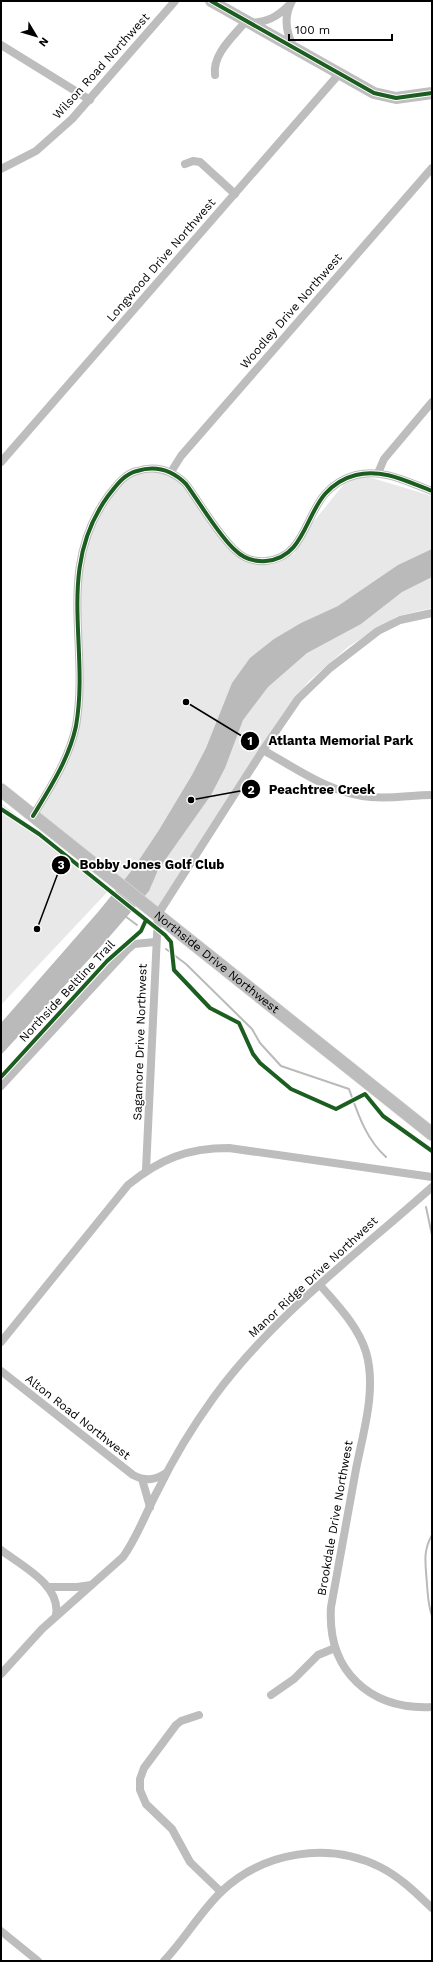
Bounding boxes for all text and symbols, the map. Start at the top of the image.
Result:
street label: Wilson Road Northwest [50,10,152,122]
north arrow [16,16,56,56]
scale bar [289,16,392,42]
text: 100 m [295,23,330,37]
text: N [36,35,51,49]
street label: Longwood Drive Northwest [104,196,218,324]
street label: Woodley Drive Northwest [237,250,345,372]
callout: Atlanta Memorial Park [240,728,422,753]
text: Atlanta Memorial Park [269,733,414,748]
text: 1 [247,734,253,748]
callout: Peachtree Creek [241,777,383,802]
text: Peachtree Creek [269,782,376,797]
text: 2 [247,783,255,797]
callout: Bobby Jones Golf Club [51,852,232,877]
text: Bobby Jones Golf Club [80,857,224,872]
text: 3 [57,858,65,872]
street label: Northside Drive Northwest [151,908,282,1016]
street label: Northside Beltline Trail [16,937,118,1045]
street label: Sagamore Drive Northwest [130,963,150,1121]
street label: Manor Ridge Drive Northwest [246,1213,380,1341]
street label: Alton Road Northwest [23,1372,133,1462]
street label: Brookdale Drive Northwest [314,1439,356,1597]

